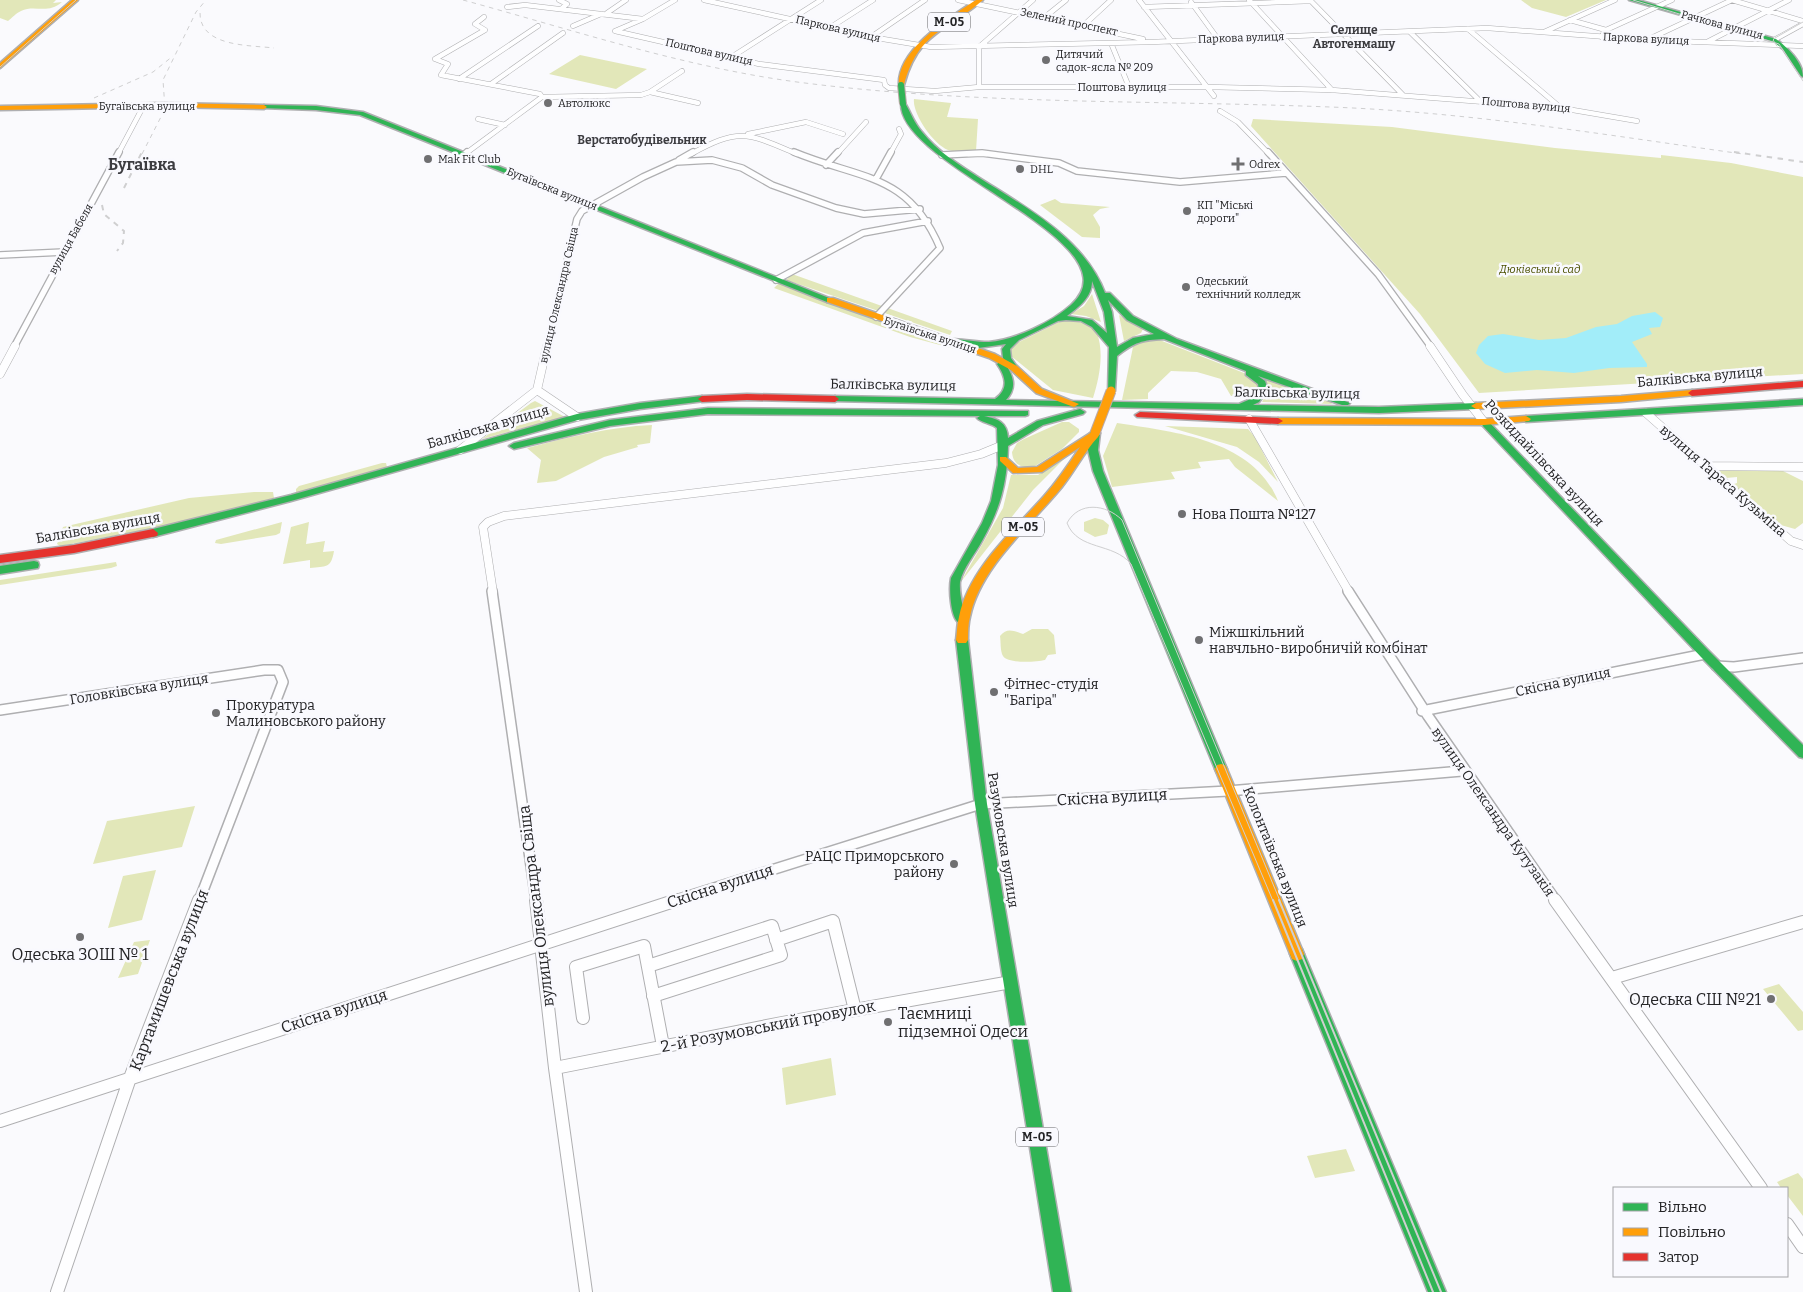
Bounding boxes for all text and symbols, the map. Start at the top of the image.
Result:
street label: Зелений проспект [1019,5,1119,39]
street label: Рачкова вулиця [1680,8,1764,42]
street label: Паркова вулиця [794,13,882,45]
road number: М-05 [928,13,970,32]
district label: Селище Автогенмашу [1313,23,1396,51]
street label: Паркова вулиця [1198,30,1284,46]
street label: Паркова вулиця [1603,30,1689,48]
street label: Поштова вулиця [664,36,754,68]
place label: Дитячий садок-ясла № 209 [1056,48,1153,74]
marker: Дитячий садок-ясла № 209 [1040,54,1052,66]
street label: Поштова вулиця [1077,81,1167,94]
street label: Поштова вулиця [1481,95,1571,115]
marker: Автолюкс [542,97,554,109]
place label: Автолюкс [558,97,611,110]
street label: Бугаївська вулиця [99,100,195,113]
district label: Верстатобудівельник [577,133,707,147]
marker: Mak Fit Club [422,153,434,165]
place label: Mak Fit Club [438,153,501,166]
district label: Бугаївка [108,155,176,174]
marker: Odrex [1231,157,1245,171]
place label: Odrex [1249,158,1280,171]
marker: DHL [1014,163,1026,175]
place label: DHL [1030,163,1053,176]
street label: Бугаївська вулиця [505,165,599,213]
place label: КП "Міські дороги" [1197,199,1254,225]
street label: вулиця Бабеля [46,202,96,276]
marker: КП "Міські дороги" [1181,205,1193,217]
street label: вулиця Олександра Свіща [537,226,581,364]
park label: Дюківський сад [1498,263,1581,276]
place label: Одеський технічний колледж [1196,275,1301,301]
marker: Одеський технічний колледж [1180,281,1192,293]
street label: Бугаївська вулиця [882,314,978,356]
street label: Балківська вулиця [1636,363,1764,391]
street label: Балківська вулиця [830,375,956,395]
street label: Балківська вулиця [1234,383,1360,403]
street label: Розкидайлівська вулиця [1481,396,1607,530]
street label: Балківська вулиця [425,401,551,453]
street label: вулиця Тараса Кузьміна [1656,421,1790,541]
place label: Нова Пошта №127 [1192,506,1315,523]
marker: Нова Пошта №127 [1176,508,1188,520]
street label: Балківська вулиця [34,509,162,547]
road number: М-05 [1002,518,1044,536]
place label: Міжшкільний навчльно-виробничій комбінат [1209,624,1427,657]
marker: Міжшкільний навчльно-виробничій комбінат [1193,634,1205,646]
street label: Cкісна вулиця [1514,664,1612,700]
street label: Головківська вулиця [69,670,210,708]
place label: Фітнес-студія "Багіра" [1004,676,1099,709]
marker: Фітнес-студія "Багіра" [988,686,1000,698]
place label: Прокуратура Малиновського району [226,697,386,730]
marker: Прокуратура Малиновського району [210,707,222,719]
street label: вулиця Олександра Кутузакія [1428,724,1558,900]
street label: Разумовська вулиця [984,771,1022,909]
street label: Колонтаївська вулиця [1239,784,1311,930]
street label: Cкісна вулиця [1056,785,1168,809]
street label: вулиця Олександра Свіща [514,804,558,1008]
place label: РАЦС Приморського району [805,848,945,881]
marker: РАЦС Приморського району [948,858,960,870]
street label: Cкісна вулиця [664,860,776,912]
street label: Картамишевська вулиця [126,887,212,1073]
marker: Одеська ЗОШ № 1 [74,931,86,943]
place label: Одеська ЗОШ № 1 [11,945,149,964]
street label: Cкісна вулиця [278,985,390,1037]
place label: Одеська СШ №21 [1629,990,1762,1009]
marker: Одеська СШ №21 [1765,993,1777,1005]
street label: 2-й Розумовський провулок [659,996,877,1056]
place label: Таємниці підземної Одеси [898,1004,1028,1041]
marker: Таємниці підземної Одеси [882,1016,894,1028]
road number: М-05 [1016,1128,1058,1146]
legend [1613,1187,1788,1277]
text: Вільно [1658,1198,1707,1216]
text: Повільно [1658,1223,1726,1241]
text: Затор [1658,1248,1699,1266]

